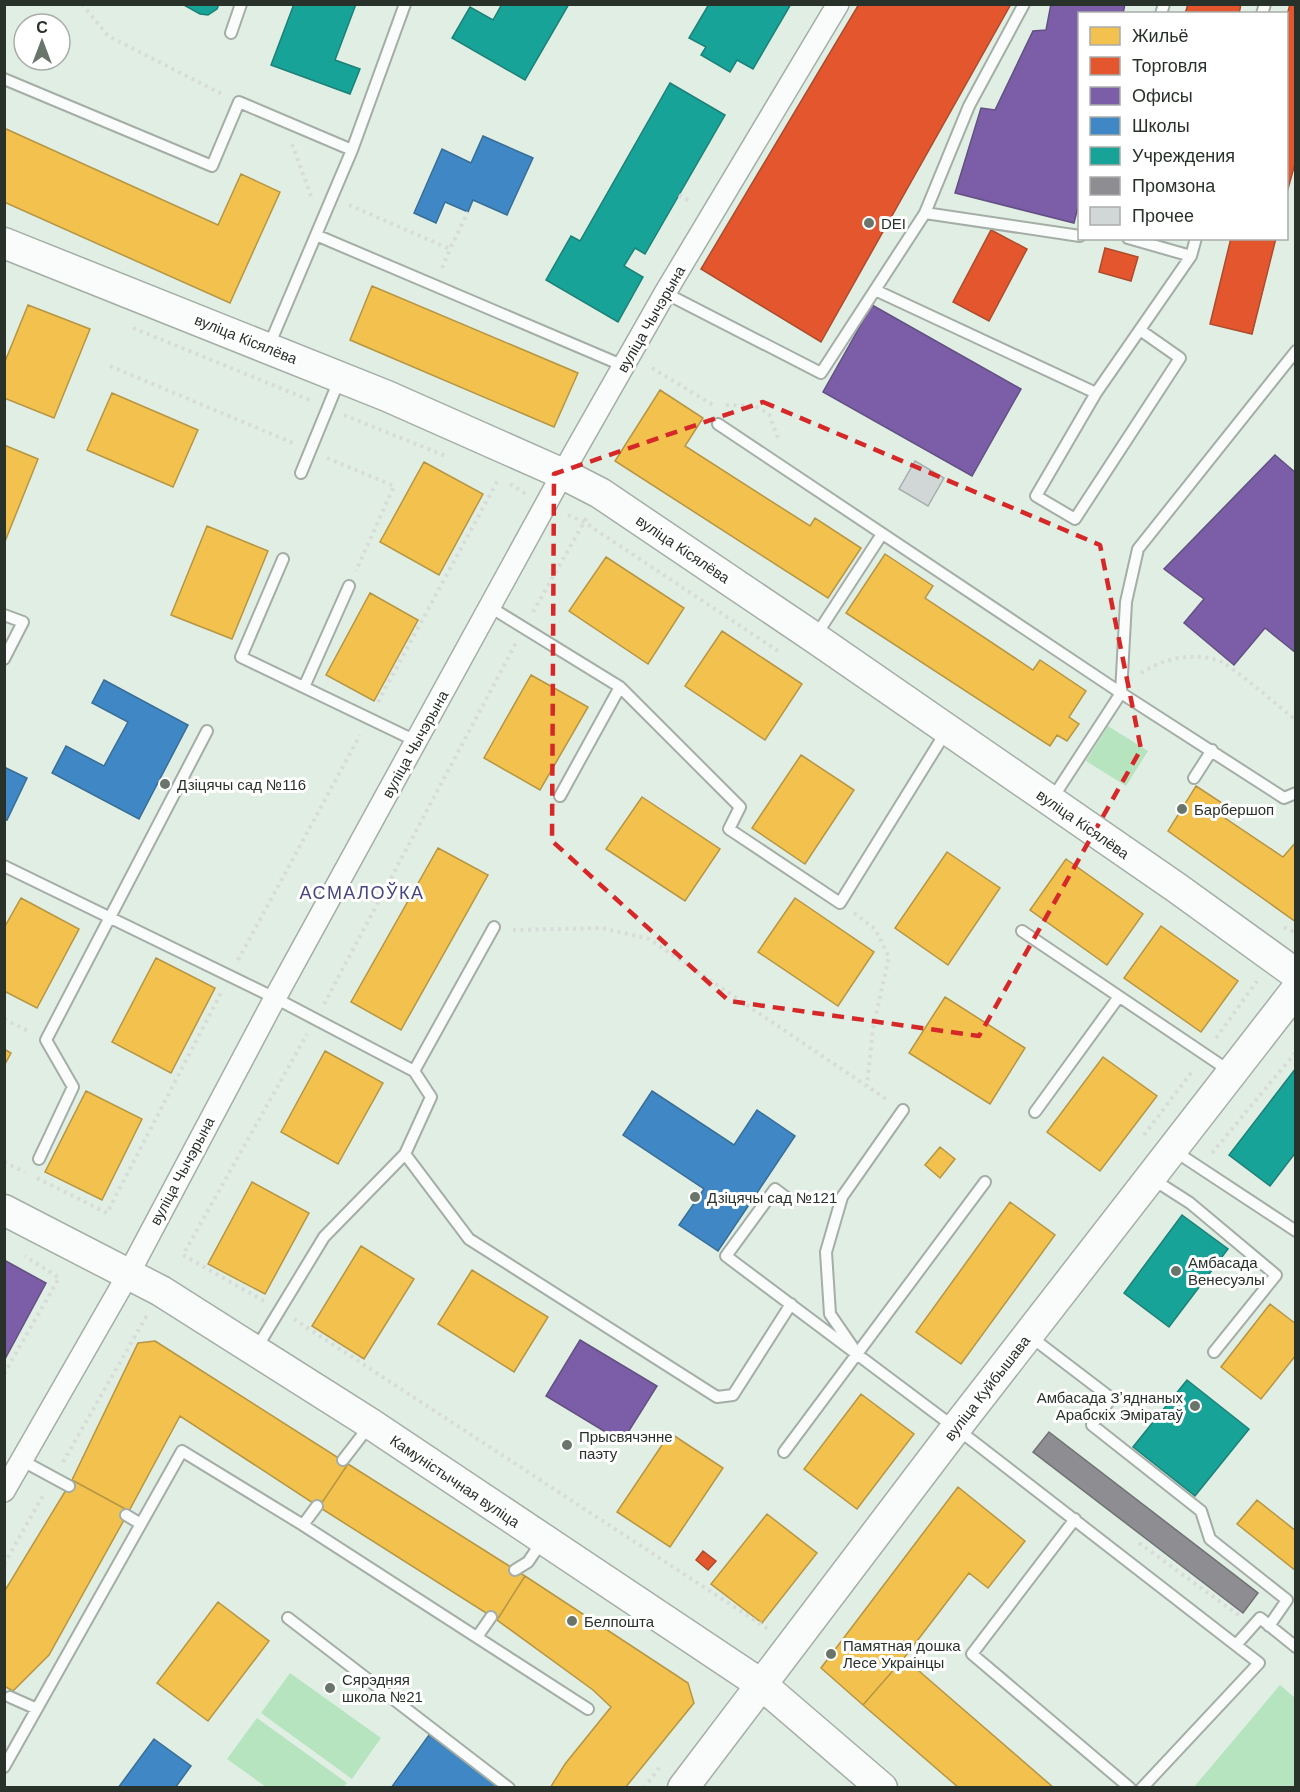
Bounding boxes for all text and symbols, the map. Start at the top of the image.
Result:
north arrow [12,12,72,72]
legend [1078,12,1288,240]
text: С [36,19,48,36]
text: Жильё [1132,26,1189,46]
text: Торговля [1132,56,1207,76]
text: Офисы [1132,86,1193,106]
text: Школы [1132,116,1190,136]
text: Учреждения [1132,146,1235,166]
text: Промзона [1132,176,1216,196]
text: Прочее [1132,206,1194,226]
place label: DEI [881,215,906,232]
marker: DEI [862,216,876,230]
street label: вуліца Чычэрына [614,262,689,375]
street label: вуліца Кісялёва [192,311,300,368]
street label: вуліца Кісялёва [633,511,733,587]
street label: вуліца Чычэрына [378,687,452,801]
place label: Дзіцячы сад №116 [177,776,306,793]
marker: Дзіцячы сад №116 [158,777,172,791]
street label: вуліца Кісялёва [1034,786,1133,863]
place label: Барбершоп [1194,801,1274,818]
marker: Барбершоп [1175,802,1189,816]
district label: АСМАЛОЎКА [299,882,425,903]
street label: вуліца Чычэрына [146,1113,218,1228]
place label: Дзіцячы сад №121 [707,1189,837,1206]
marker: Дзіцячы сад №121 [688,1190,702,1204]
place label: Амбасада Венесуэлы [1188,1254,1265,1288]
marker: Амбасада Венесуэлы [1169,1264,1183,1278]
street label: вуліца Куйбышава [941,1332,1034,1444]
place label: Амбасада Зʼяднаных Арабскіх Эміратаў [1037,1389,1183,1423]
marker: Амбасада Зʼяднаных Арабскіх Эміратаў [1188,1399,1202,1413]
place label: Прысвячэнне паэту [579,1428,673,1462]
street label: Камуністычная вуліца [387,1431,523,1531]
marker: Прысвячэнне паэту [560,1438,574,1452]
place label: Белпошта [584,1613,655,1630]
marker: Белпошта [565,1614,579,1628]
place label: Памятная дошка Лесе Украінцы [843,1637,961,1671]
marker: Памятная дошка Лесе Украінцы [824,1647,838,1661]
place label: Сярэдняя школа №21 [342,1671,423,1705]
marker: Сярэдняя школа №21 [323,1681,337,1695]

